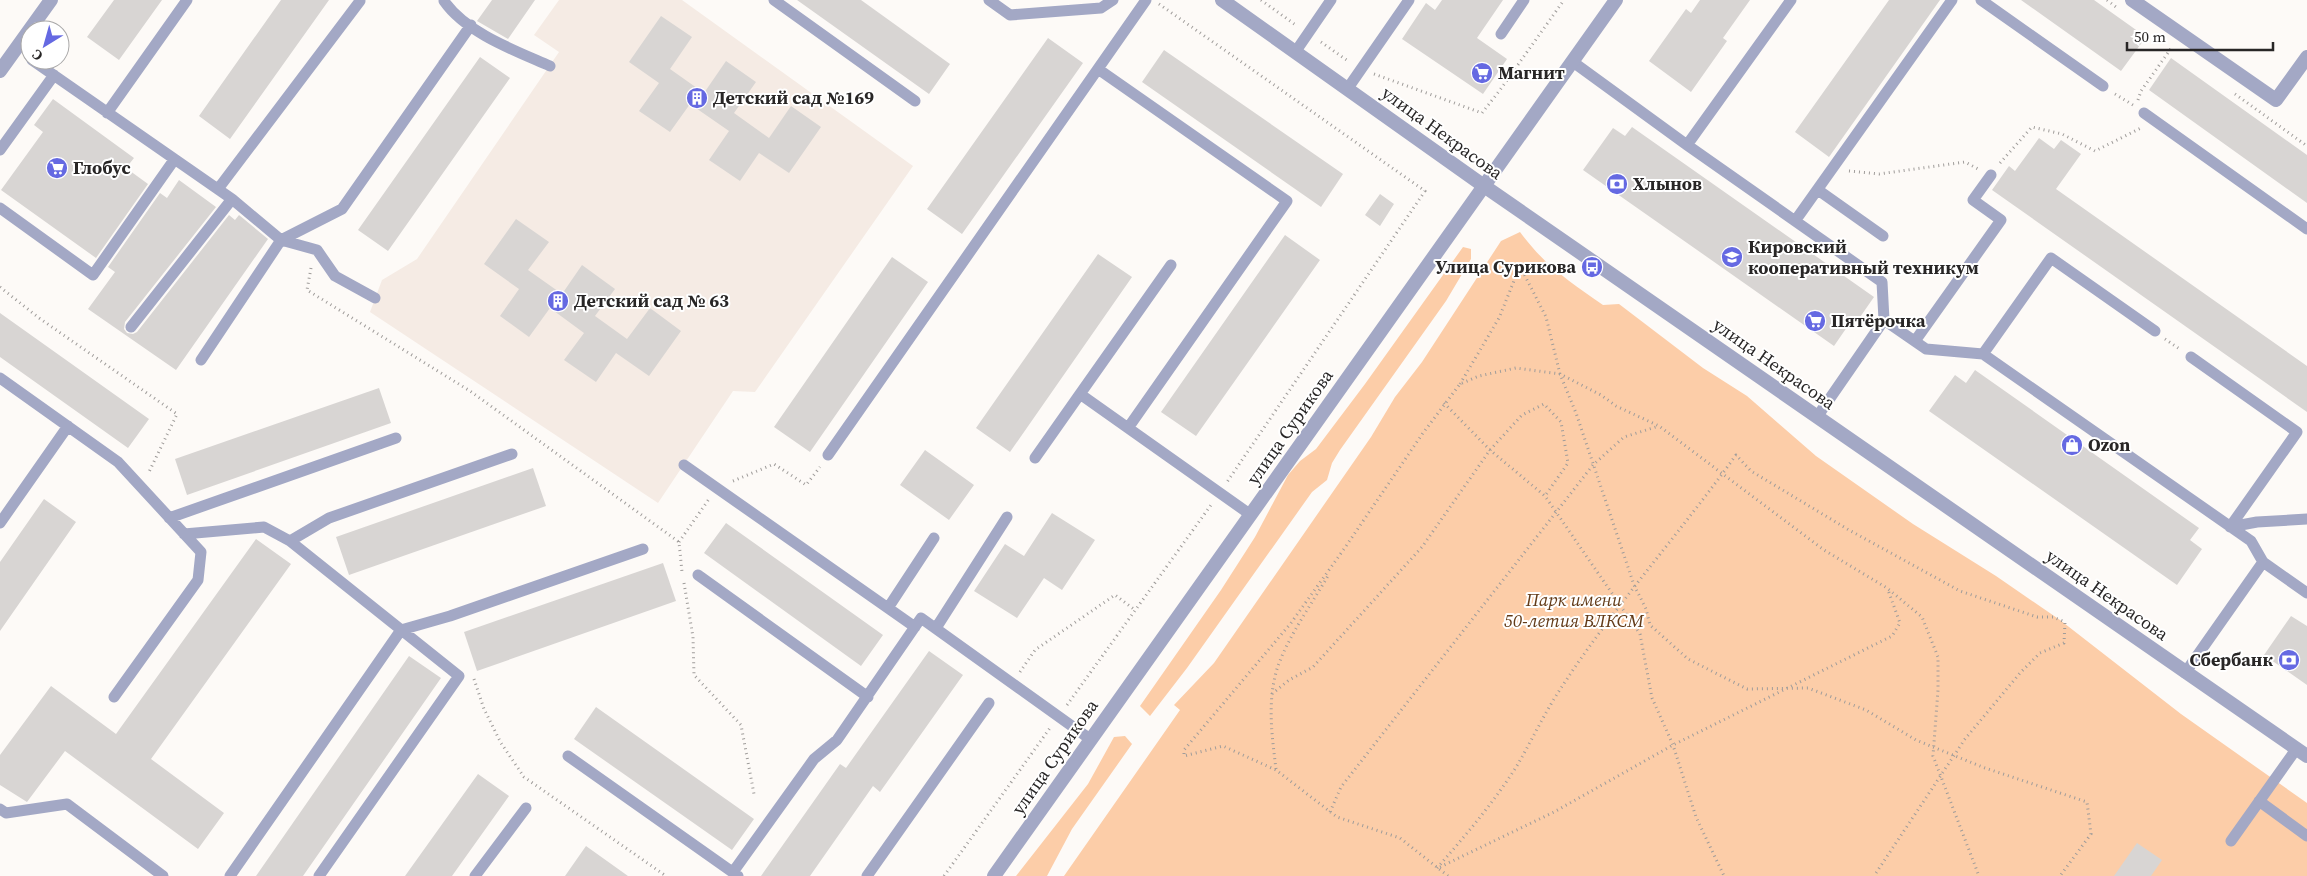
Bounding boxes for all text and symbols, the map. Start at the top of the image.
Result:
north arrow [20,20,70,70]
scale bar [2127,20,2273,52]
text: 50 m [2134,26,2166,47]
text: С [27,45,47,66]
place label: Магнит [1498,60,1565,85]
supermarket icon: Магнит [1470,61,1494,85]
street label: улица Некрасова [1377,80,1509,186]
place label: Детский сад №169 [713,85,874,110]
building icon: Детский сад №169 [685,86,709,110]
place label: Глобус [73,155,131,180]
supermarket icon: Глобус [45,156,69,180]
place label: Хлынов [1633,171,1702,196]
bank icon: Хлынов [1605,172,1629,196]
place label: Кировский кооперативный техникум [1748,234,1979,280]
school or university icon: Кировский кооперативный техникум [1720,245,1744,269]
place label: Улица Сурикова [1435,254,1576,279]
bus stop icon: Улица Сурикова [1580,255,1604,279]
place label: Детский сад № 63 [574,288,729,313]
building icon: Детский сад № 63 [546,289,570,313]
place label: Пятёрочка [1831,308,1926,333]
supermarket icon: Пятёрочка [1803,309,1827,333]
street label: улица Некрасова [1708,312,1841,416]
street label: улица Сурикова [1241,363,1339,489]
place label: Ozon [2088,432,2130,457]
shop icon: Ozon [2060,433,2084,457]
street label: улица Некрасова [2041,543,2174,647]
park label: Парк имени 50-летия ВЛКСМ [1504,587,1644,633]
place label: Сбербанк [2189,647,2273,672]
bank icon: Сбербанк [2277,648,2301,672]
street label: улица Сурикова [1006,693,1104,819]

